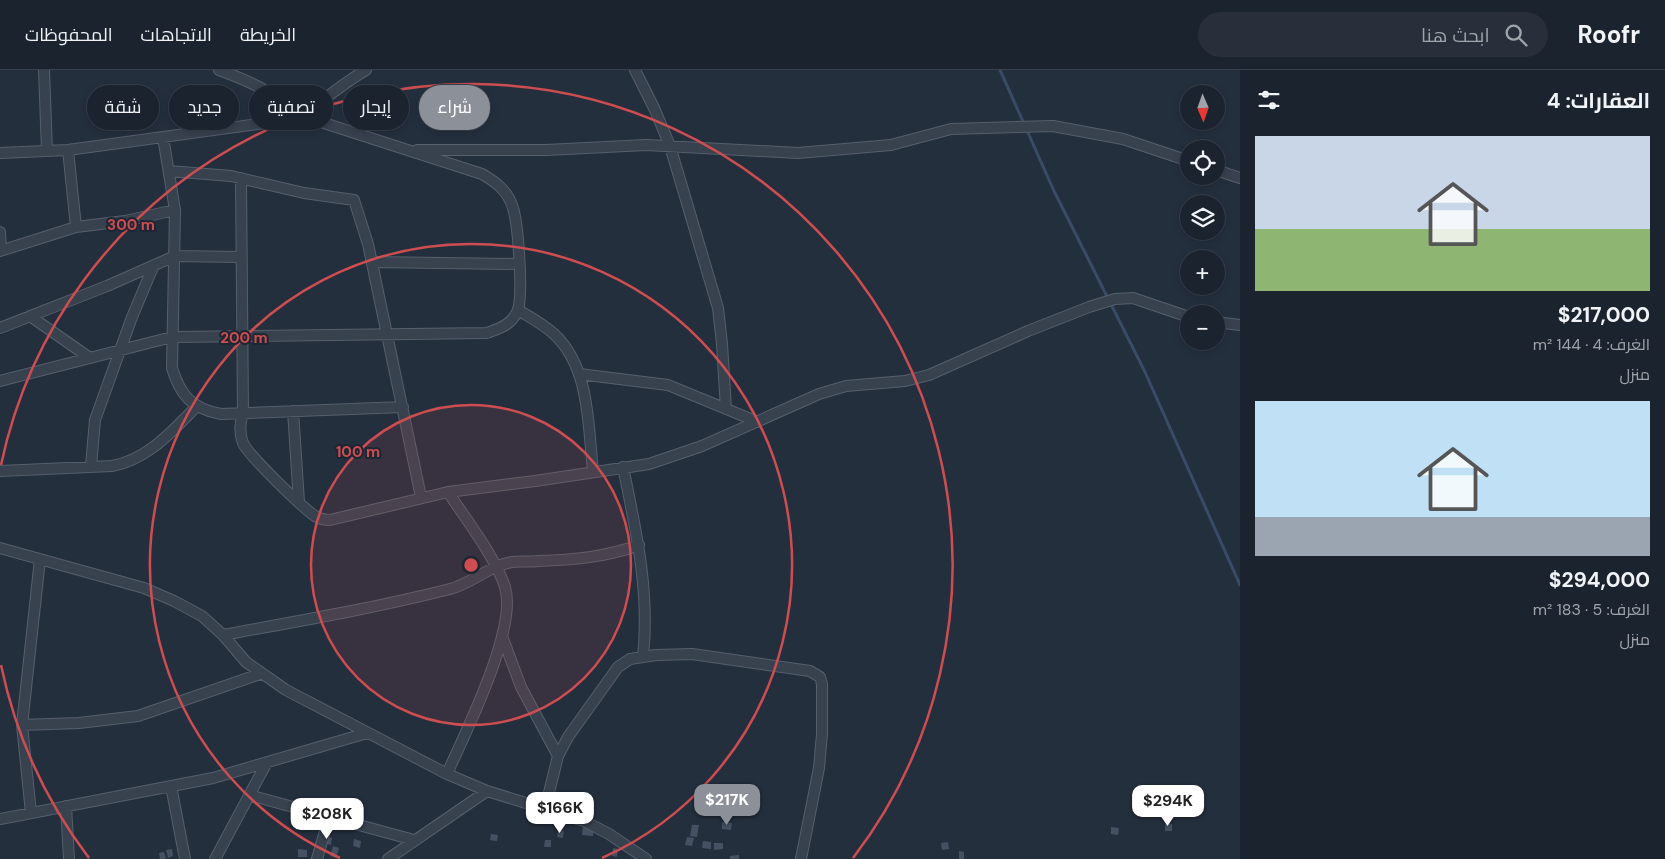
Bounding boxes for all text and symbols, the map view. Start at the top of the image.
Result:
search box [1198,12,1548,57]
text: Roofr [1578,19,1640,50]
icon: search [1502,21,1530,49]
text: المحفوظات [25,23,113,47]
text: الاتجاهات [141,23,212,47]
text: الخريطة [240,23,296,47]
text: ابحث هنا [1421,23,1490,48]
chip: شقة [87,85,159,130]
chip: جديد [169,85,239,130]
chip: تصفية [249,85,333,130]
chip: إيجار [343,85,409,130]
chip: شراء [419,85,490,130]
north arrow [1180,85,1225,130]
map controls [1180,85,1225,350]
icon: filters [1255,86,1283,114]
text: العقارات: 4 [1547,87,1650,115]
button: locate [1180,140,1225,185]
icon: home [1408,169,1498,259]
button: layers [1180,195,1225,240]
text: 300 m [107,215,155,235]
button: + [1180,250,1225,295]
text: $217,000 [1558,301,1650,329]
button: − [1180,305,1225,350]
text: 200 m [220,328,268,348]
text: الغرف: 4 · 144 m² [1533,334,1650,355]
text: منزل [1620,364,1650,385]
icon: home [1408,434,1498,524]
text: 100 m [336,442,380,462]
centre of rings [462,556,480,574]
text: $294,000 [1549,566,1650,594]
text: الغرف: 5 · 183 m² [1533,599,1650,620]
text: منزل [1620,629,1650,650]
pin: $217K [692,784,762,826]
pin: $294K [1133,784,1203,827]
text: $217K [705,789,749,810]
text: $294K [1143,790,1193,811]
pin: $166K [525,792,595,834]
text: $166K [537,797,583,818]
pin: $208K [292,798,362,840]
text: $208K [302,803,352,824]

